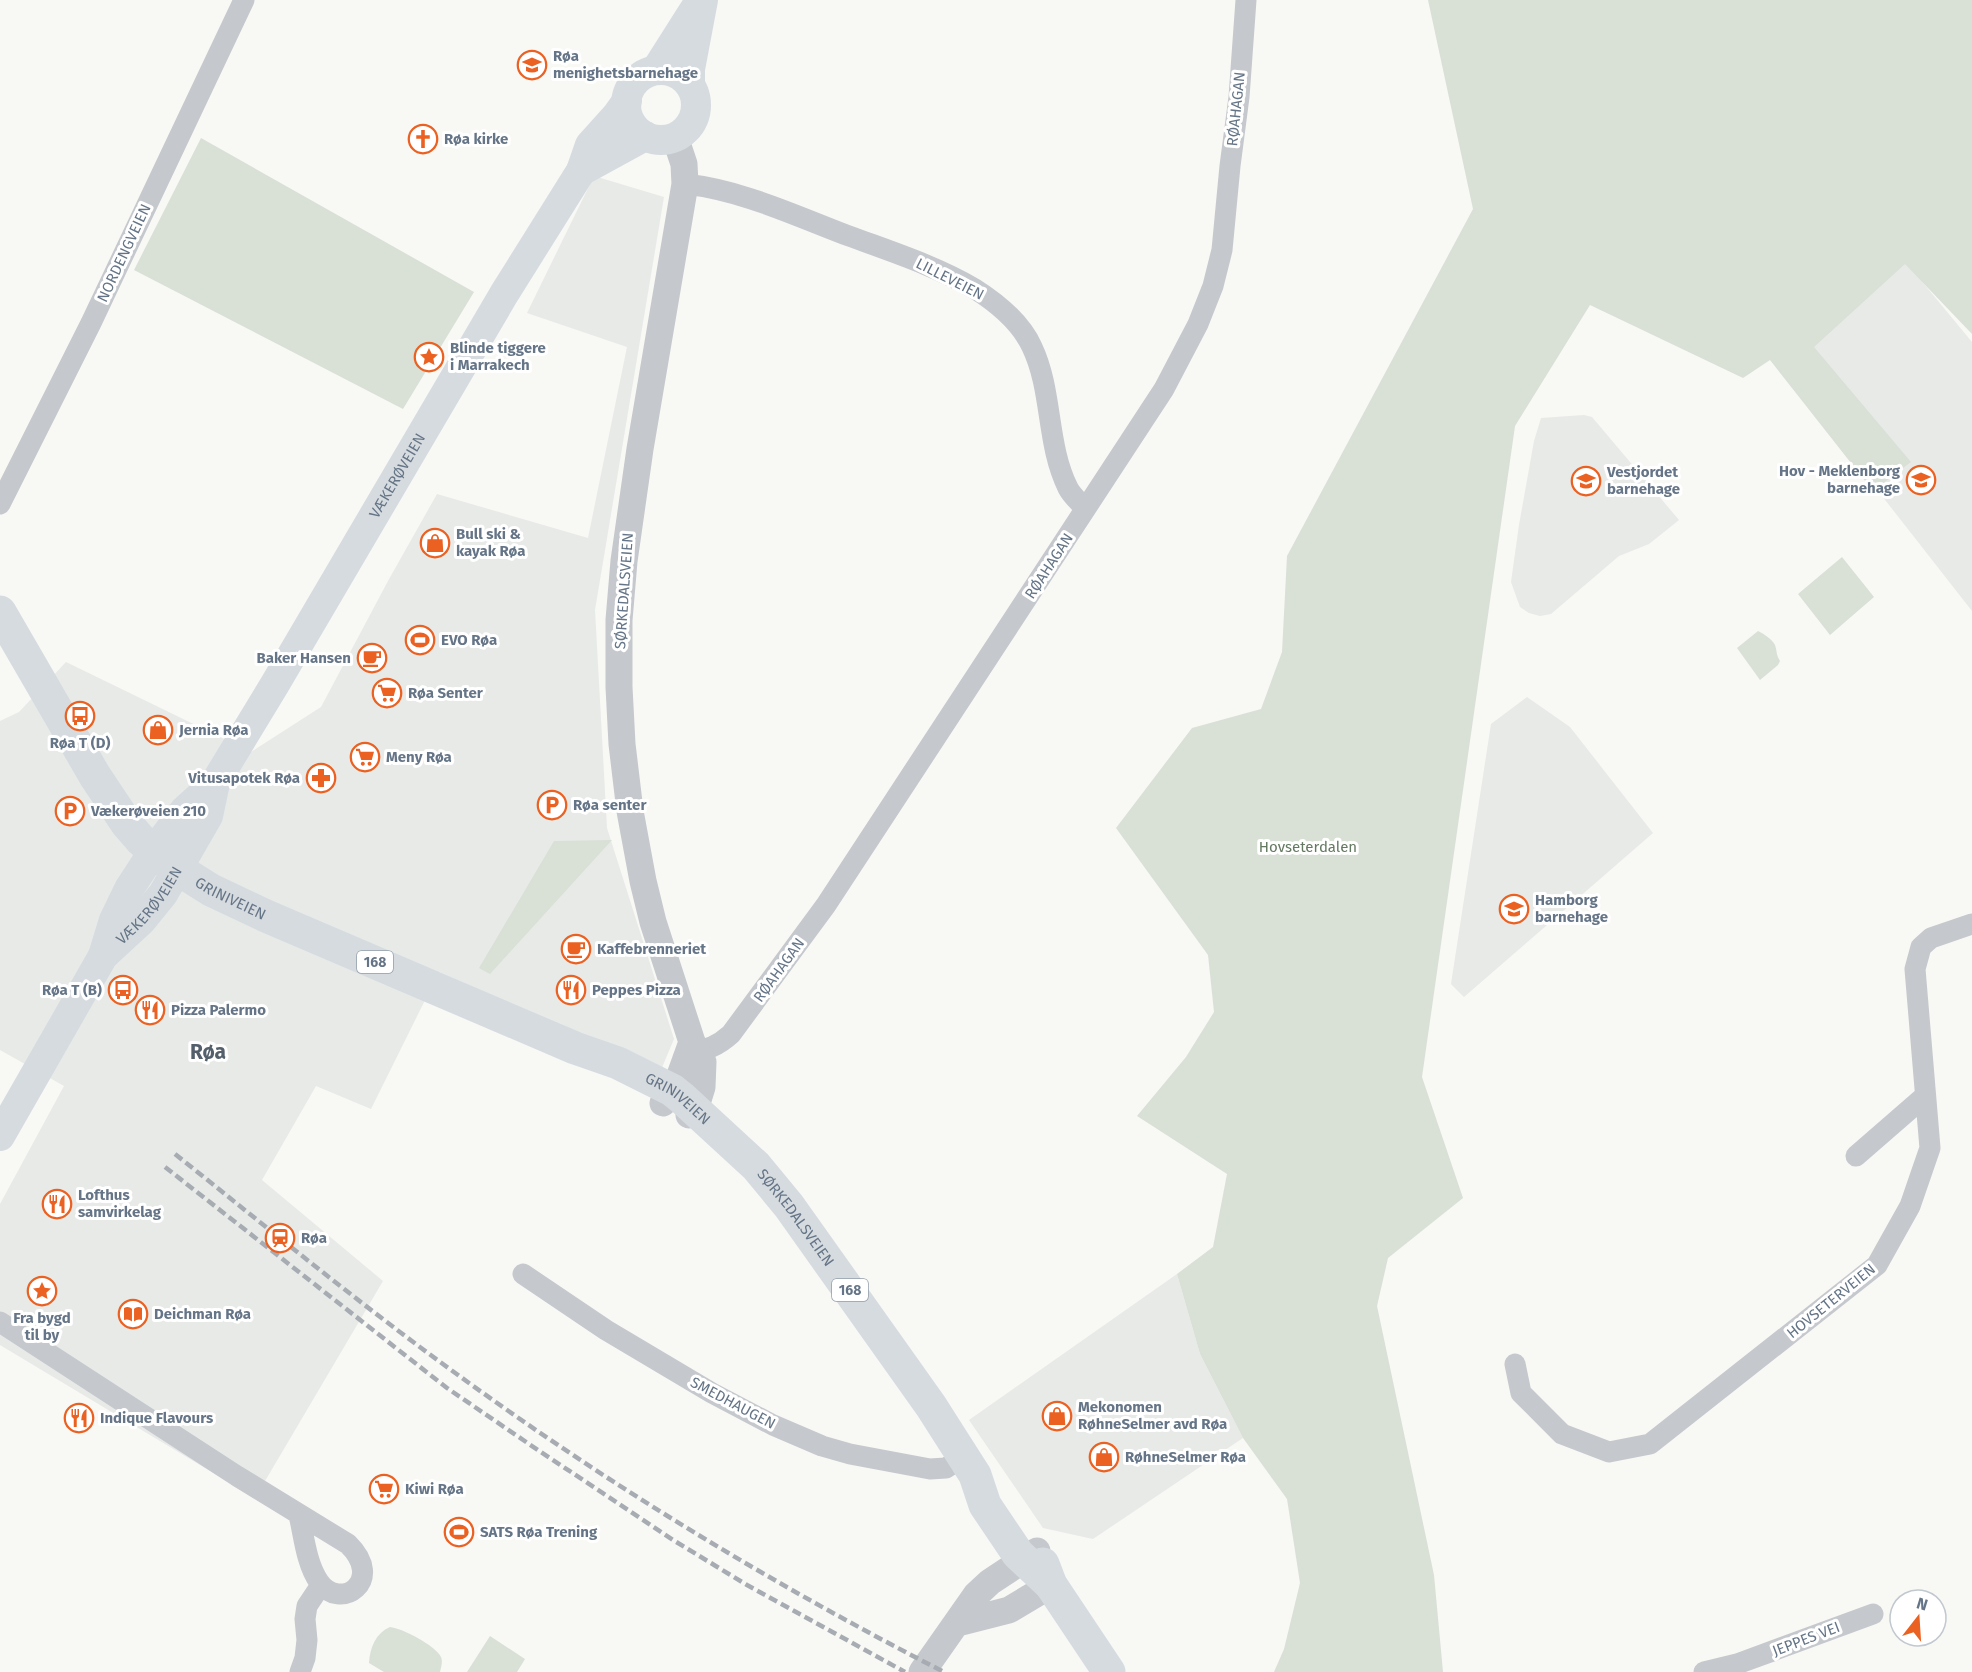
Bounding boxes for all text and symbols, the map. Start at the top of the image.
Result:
place label: Røa menighetsbarnehage [553,47,698,82]
school or university icon: Røa menighetsbarnehage [516,49,548,81]
street label: RØAHAGAN [1223,71,1249,147]
church icon: Røa kirke [407,123,439,155]
place label: Røa kirke [444,130,508,148]
street label: NORDENGVEIEN [93,201,155,305]
street label: LILLEVEIEN [913,254,987,304]
place label: Blinde tiggere i Marrakech [450,339,546,374]
place icon: Blinde tiggere i Marrakech [413,341,445,373]
street label: VÆKERØVEIEN [365,430,429,521]
place label: Hov - Meklenborg barnehage [1779,462,1901,497]
place label: Vestjordet barnehage [1606,463,1680,498]
school or university icon: Hov - Meklenborg barnehage [1905,464,1937,496]
school or university icon: Vestjordet barnehage [1570,465,1602,497]
place label: Bull ski & kayak Røa [456,525,525,560]
shop icon: Bull ski & kayak Røa [419,527,451,559]
street label: RØAHAGAN [1021,530,1077,602]
street label: SØRKEDALSVEIEN [611,532,637,650]
sports icon: EVO Røa [404,624,436,656]
place label: EVO Røa [441,631,497,649]
cafe icon: Baker Hansen [356,642,388,674]
place label: Baker Hansen [257,649,351,667]
supermarket icon: Røa Senter [371,677,403,709]
place label: Røa Senter [408,684,484,702]
bus stop icon: Røa T (D) [64,700,96,732]
shop icon: Jernia Røa [142,714,174,746]
place label: Jernia Røa [178,721,249,739]
place label: Røa T (D) [50,734,110,752]
supermarket icon: Meny Røa [349,741,381,773]
place label: Meny Røa [386,748,452,766]
pharmacy icon: Vitusapotek Røa [305,762,337,794]
place label: Vitusapotek Røa [187,769,300,787]
parking icon: Røa senter [536,789,568,821]
parking icon: Vækerøveien 210 [54,795,86,827]
place label: Røa senter [573,796,647,814]
place label: Vækerøveien 210 [90,802,206,820]
park label: Hovseterdalen [1259,838,1357,856]
street label: VÆKERØVEIEN [113,863,186,948]
street label: GRINIVEIEN [192,873,269,924]
place label: Hamborg barnehage [1535,891,1608,926]
school or university icon: Hamborg barnehage [1498,893,1530,925]
cafe icon: Kaffebrenneriet [560,933,592,965]
street label: RØAHAGAN [750,934,808,1006]
place label: Kaffebrenneriet [597,940,706,958]
road number: 168 [357,951,393,973]
bus stop icon: Røa T (B) [107,974,139,1006]
restaurant icon: Peppes Pizza [555,974,587,1006]
place label: Røa T (B) [42,981,102,999]
place label: Peppes Pizza [592,981,681,999]
restaurant icon: Pizza Palermo [134,994,166,1026]
place label: Pizza Palermo [171,1001,266,1019]
district label: Røa [190,1039,226,1065]
street label: GRINIVEIEN [642,1069,714,1128]
street label: SØRKEDALSVEIEN [753,1165,838,1270]
place label: Lofthus samvirkelag [78,1186,162,1221]
restaurant icon: Lofthus samvirkelag [41,1188,73,1220]
station icon: Røa [264,1222,296,1254]
place label: Røa [301,1229,327,1247]
street label: HOVSETERVEIEN [1783,1260,1879,1342]
place icon: Fra bygd til by [26,1275,58,1307]
road number: 168 [832,1279,868,1301]
library icon: Deichman Røa [117,1298,149,1330]
place label: Deichman Røa [154,1305,251,1323]
place label: Fra bygd til by [13,1309,71,1344]
street label: SMEDHAUGEN [687,1373,779,1433]
place label: Mekonomen RøhneSelmer avd Røa [1078,1398,1227,1433]
shop icon: Mekonomen RøhneSelmer avd Røa [1041,1400,1073,1432]
restaurant icon: Indique Flavours [63,1402,95,1434]
place label: Indique Flavours [100,1409,213,1427]
shop icon: RøhneSelmer Røa [1088,1441,1120,1473]
place label: RøhneSelmer Røa [1125,1448,1246,1466]
supermarket icon: Kiwi Røa [368,1473,400,1505]
place label: Kiwi Røa [405,1480,464,1498]
sports icon: SATS Røa Trening [443,1516,475,1548]
place label: SATS Røa Trening [480,1523,598,1541]
north arrow [1888,1588,1948,1648]
text: N [1914,1593,1930,1615]
street label: JEPPES VEI [1770,1618,1842,1660]

